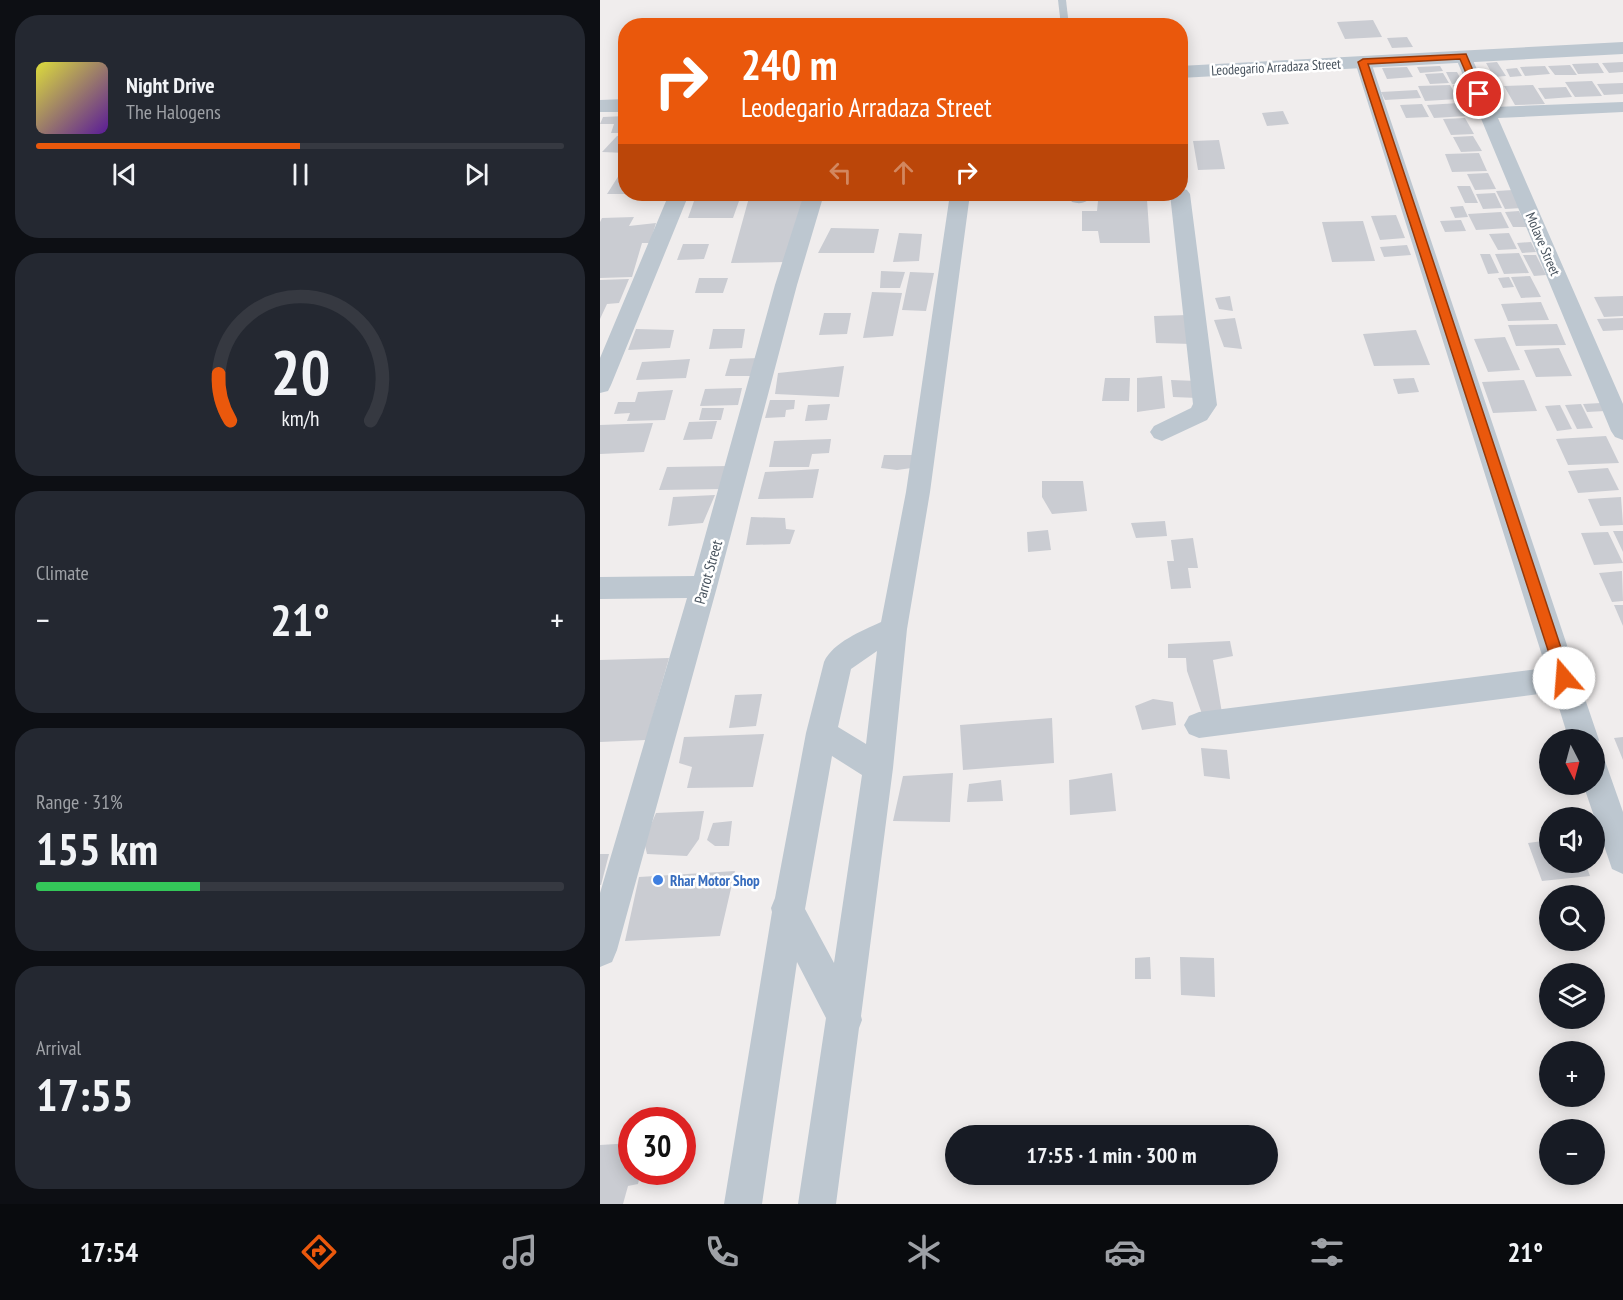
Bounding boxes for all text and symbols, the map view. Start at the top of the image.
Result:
text: 240 m [741,37,838,92]
icon: right [642,42,720,120]
street label: Leodegario Arradaza Street [1211,55,1342,79]
pin [1453,68,1504,119]
text: Night Drive [126,71,215,99]
icon: arrive [1462,77,1495,110]
text: Leodegario Arradaza Street [741,90,992,124]
text: The Halogens [126,99,221,125]
icon: left [824,156,857,189]
icon: ahead [887,156,920,189]
icon: right [950,156,983,189]
icon: previous [108,158,141,191]
icon: pause [284,158,317,191]
icon: next [460,158,493,191]
street label: Molave Street [1522,210,1564,278]
text: 20 [270,331,330,412]
text: km/h [281,405,319,433]
street label: Parrot Street [690,538,726,606]
text: Climate [36,560,89,586]
text: 21° [270,590,330,648]
text: − [36,598,50,641]
text: + [550,598,564,641]
position arrow [1532,646,1596,710]
north arrow [1539,729,1605,795]
map controls [1539,729,1605,1185]
text: Range · 31% [36,789,123,815]
button: sound [1539,807,1605,873]
text: 155 km [36,819,158,877]
place label: Rhar Motor Shop [670,871,760,890]
marker: Rhar Motor Shop [651,873,665,887]
button: search [1539,885,1605,951]
button: layers [1539,963,1605,1029]
text: Arrival [36,1035,81,1061]
button: + [1539,1041,1605,1107]
text: 17:55 [36,1065,133,1123]
speed limit sign: 30 [618,1107,696,1185]
button: − [1539,1119,1605,1185]
text: 17:55 · 1 min · 300 m [1026,1141,1197,1169]
icon: directions [298,1231,340,1273]
icon: music [499,1231,541,1273]
icon: phone [701,1231,743,1273]
icon: climate [903,1231,945,1273]
icon: car [1104,1231,1146,1273]
icon: filters [1306,1231,1348,1273]
text: 17:54 [80,1235,138,1269]
text: 21° [1507,1235,1543,1269]

